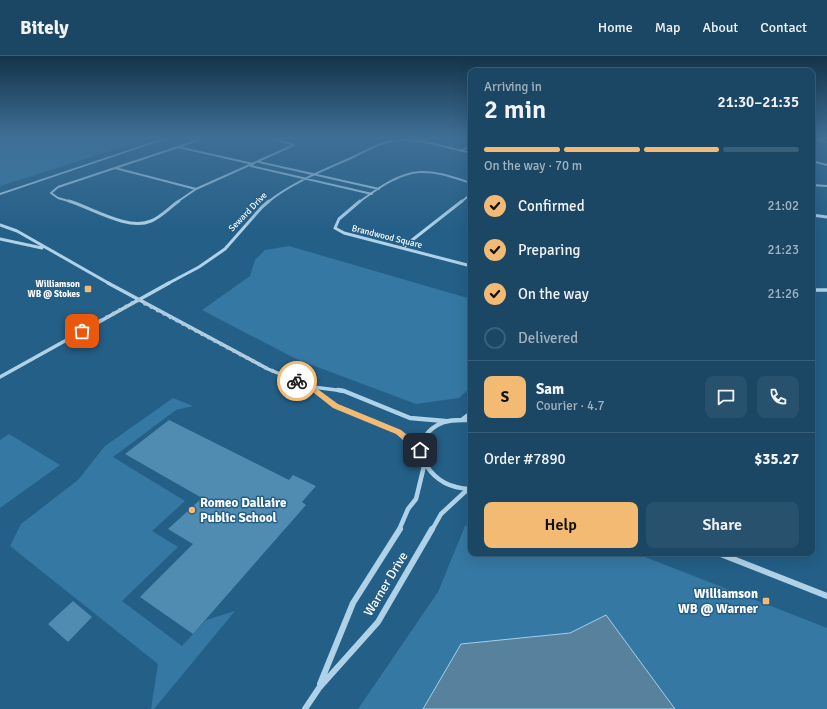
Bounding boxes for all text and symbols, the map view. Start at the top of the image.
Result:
text: Bitely [20,16,69,40]
text: Home [598,19,633,36]
text: Map [655,19,680,36]
text: About [702,19,738,36]
text: Contact [760,19,807,36]
text: Arriving in [484,79,542,95]
text: 21:30–21:35 [718,93,799,111]
text: 2 min [484,94,546,126]
text: On the way · 70 m [484,158,582,174]
street label: Seward Drive [227,190,270,234]
icon: check [484,195,506,217]
text: Confirmed [518,197,585,215]
text: 21:02 [767,198,799,214]
street label: Brandwood Square [351,223,424,251]
icon: check [484,239,506,261]
text: Preparing [518,241,581,259]
text: 21:23 [767,242,799,258]
place label: Williamson WB @ Stokes [28,279,80,300]
icon: check [484,283,506,305]
marker: Williamson WB @ Stokes [83,284,93,294]
text: On the way [518,285,589,303]
text: 21:26 [767,286,799,302]
pin [65,314,99,348]
icon: bag [71,320,93,342]
text: Delivered [518,329,578,347]
courier [277,361,317,401]
icon: bike [286,370,308,392]
button: chat [705,376,747,418]
button: phone [757,376,799,418]
text: Sam [536,380,564,398]
text: S [501,388,509,406]
text: Courier · 4.7 [536,398,605,414]
pin [403,433,437,467]
icon: home [409,439,431,461]
text: Order #7890 [484,450,566,468]
text: $35.27 [754,450,799,468]
place label: Romeo Dallaire Public School [200,495,287,526]
button: Help [484,502,638,548]
button: Share [646,502,799,548]
marker: Romeo Dallaire Public School [187,505,197,515]
street label: Warner Drive [361,549,411,619]
place label: Williamson WB @ Warner [678,586,759,617]
marker: Williamson WB @ Warner [761,596,771,606]

